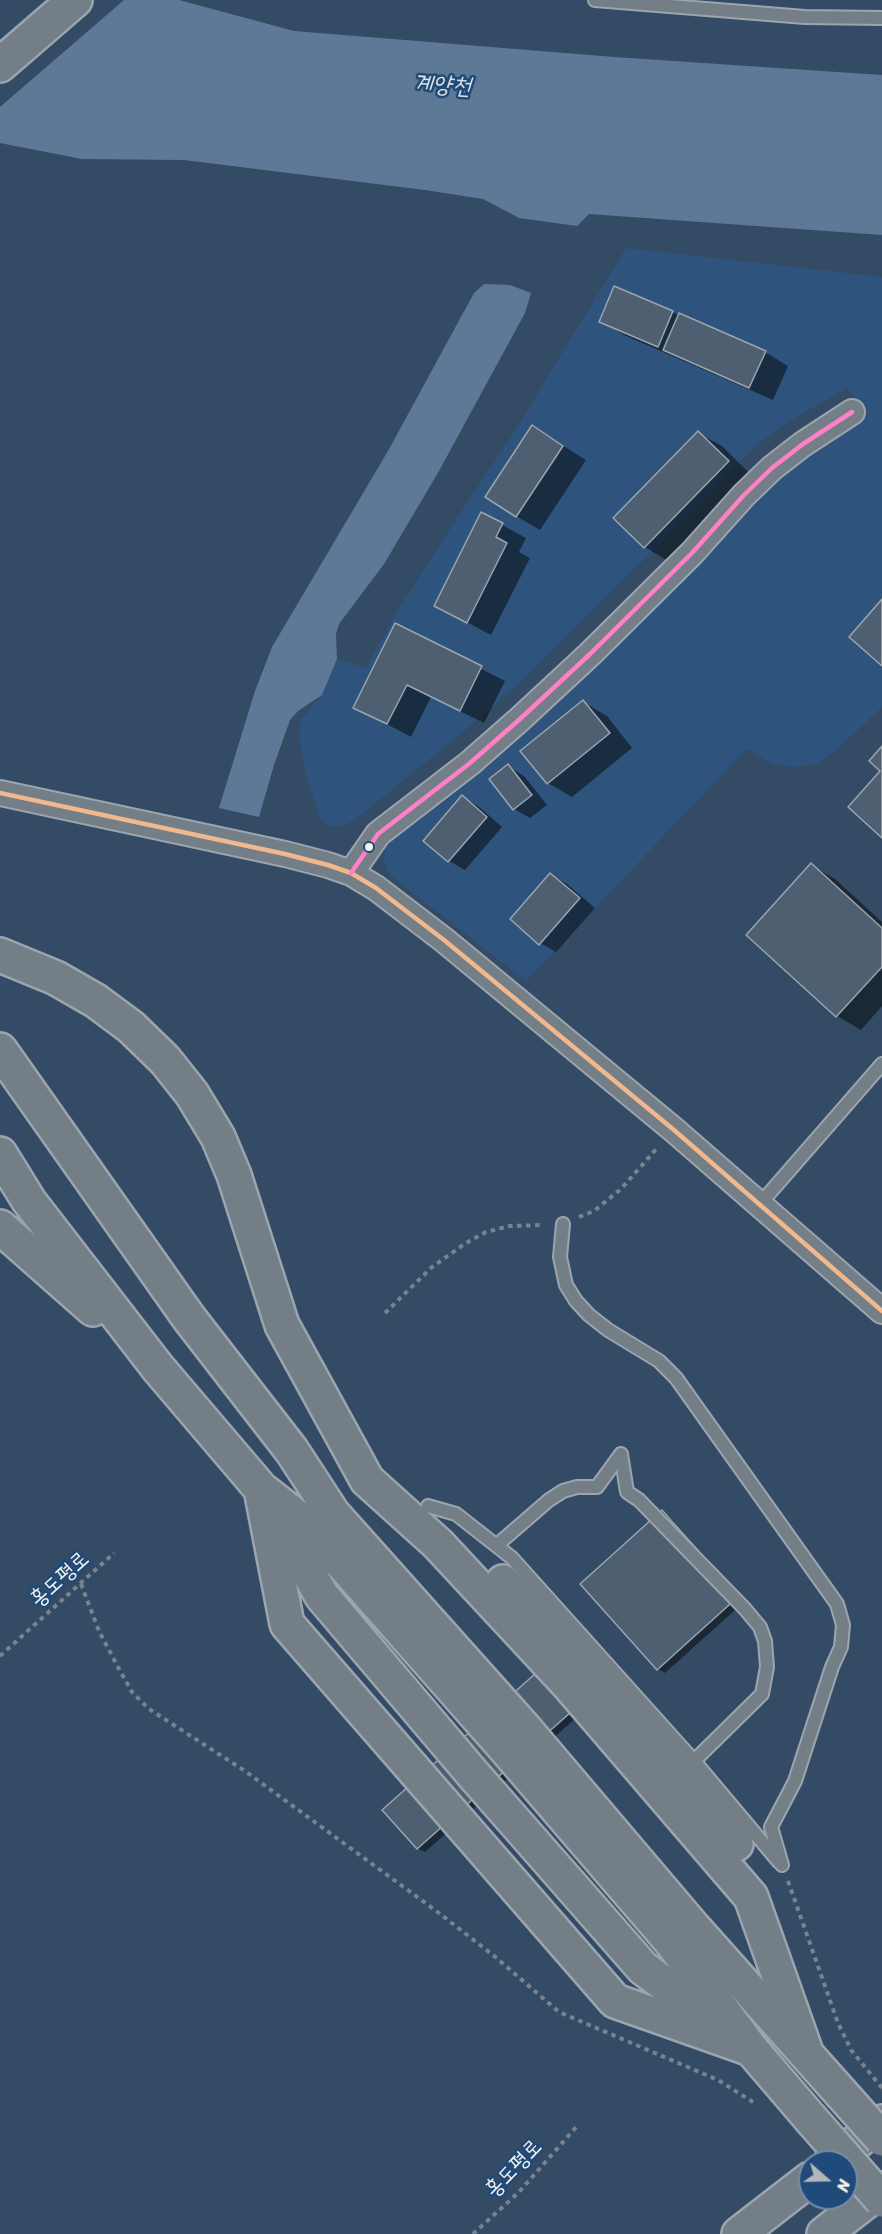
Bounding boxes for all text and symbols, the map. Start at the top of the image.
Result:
water label: 계양천 [412,70,472,102]
unlabelled marker [363,841,375,853]
street label: 홍도평로 [25,1546,95,1614]
street label: 홍도평로 [480,2134,548,2204]
north arrow [798,2150,858,2210]
text: N [828,2175,859,2196]

